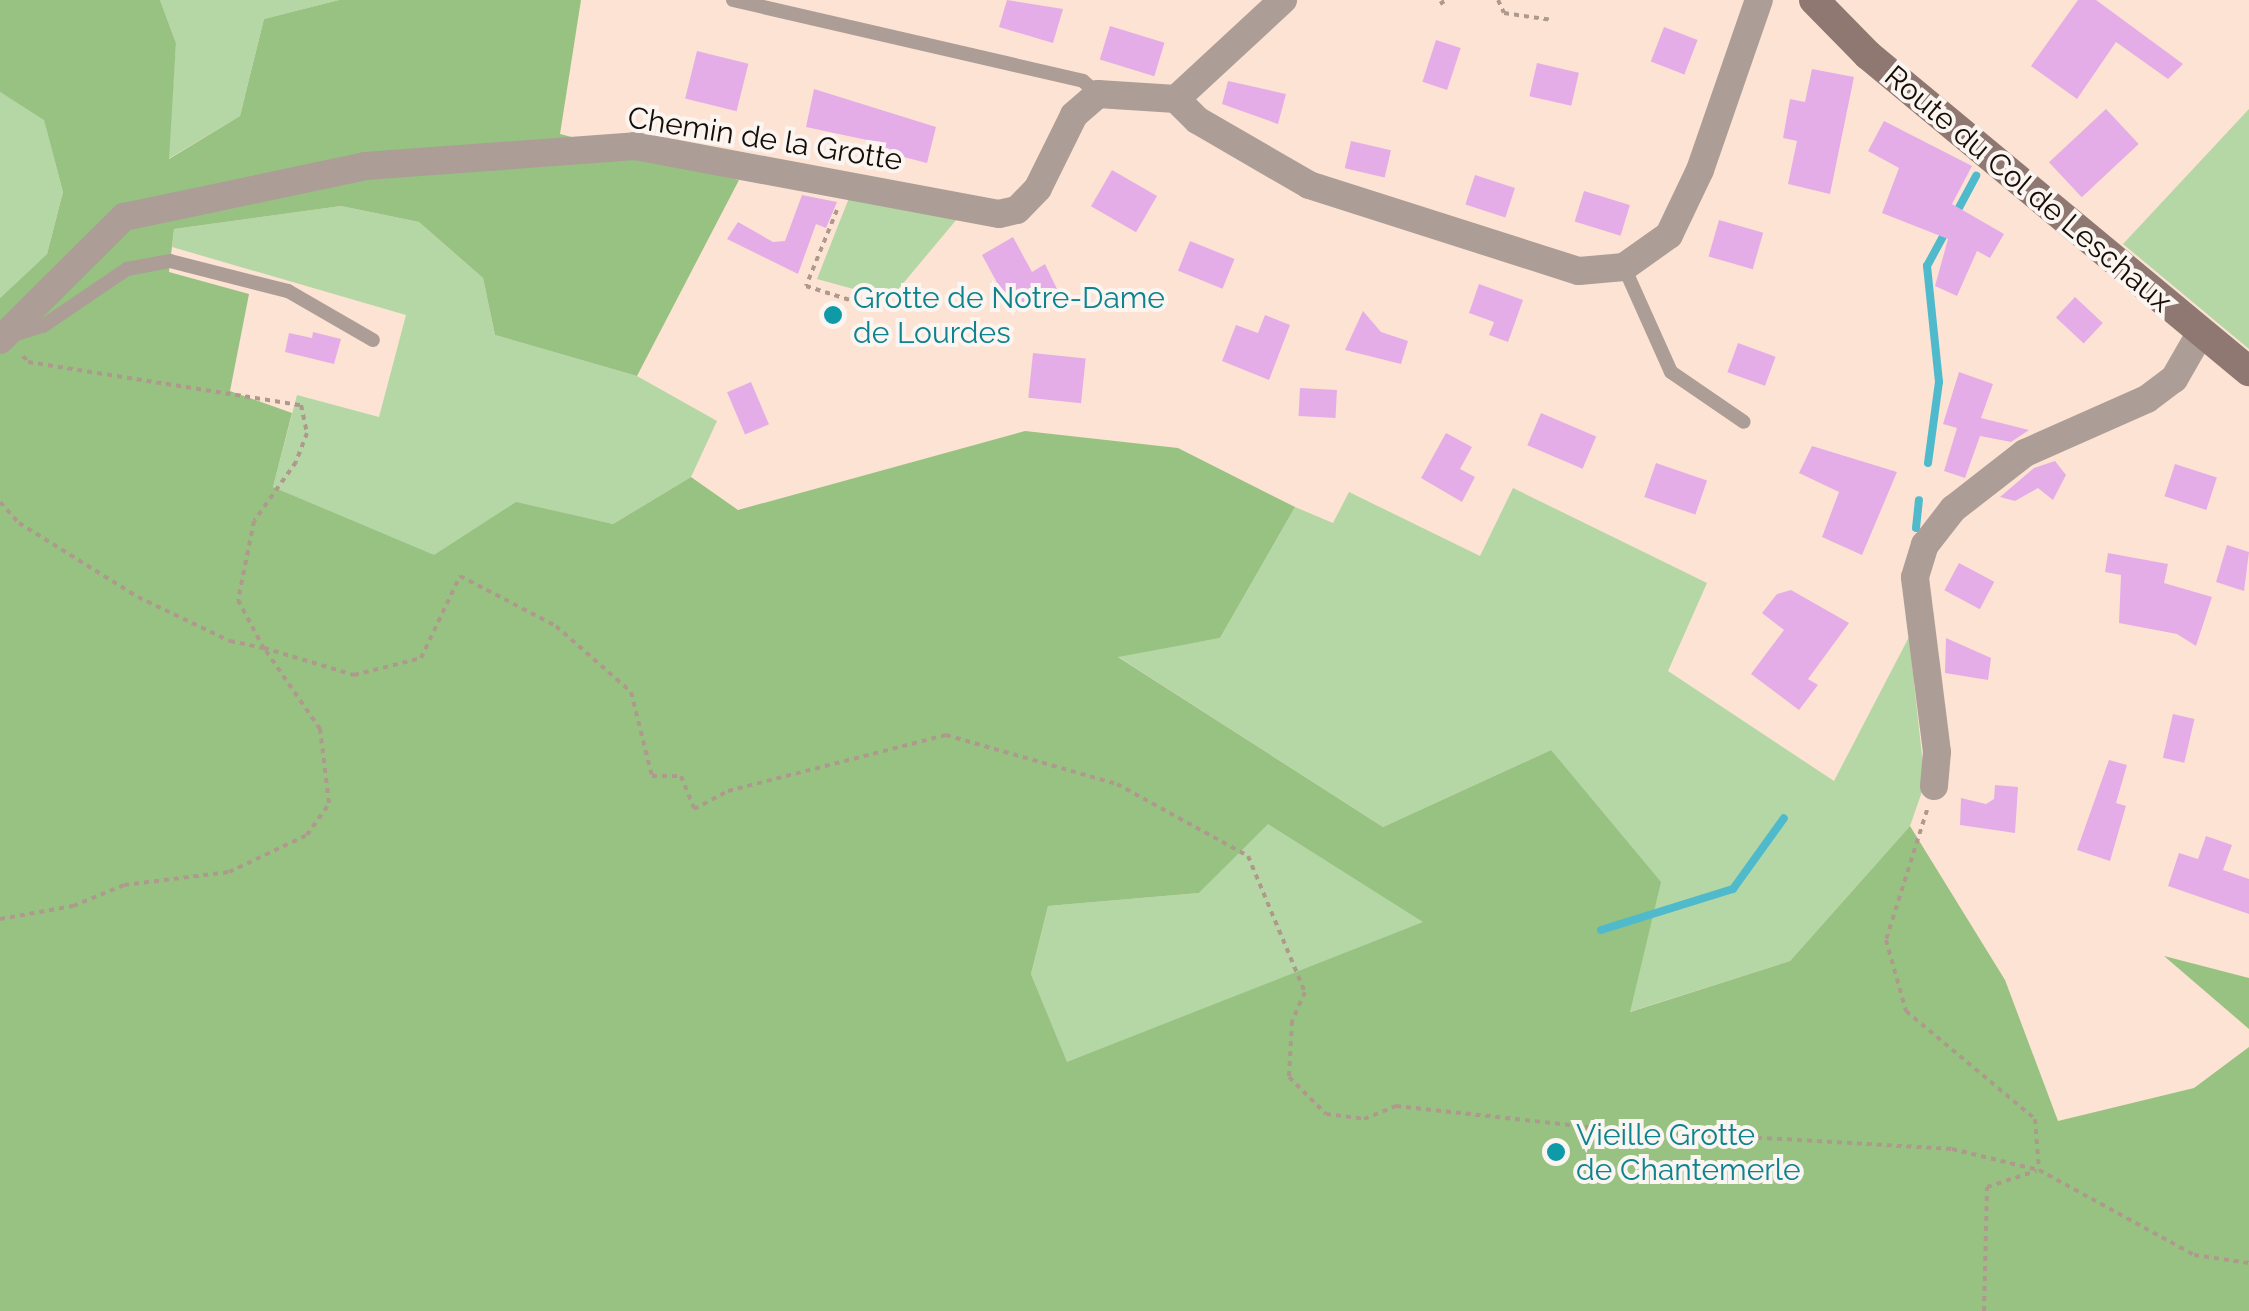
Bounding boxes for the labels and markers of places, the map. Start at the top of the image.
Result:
place label: Grotte de Notre-Dame de Lourdes [853,280,1165,350]
marker: Grotte de Notre-Dame de Lourdes [822,304,844,326]
place label: Vieille Grotte de Chantemerle [1576,1117,1801,1188]
marker: Vieille Grotte de Chantemerle [1545,1141,1567,1163]

